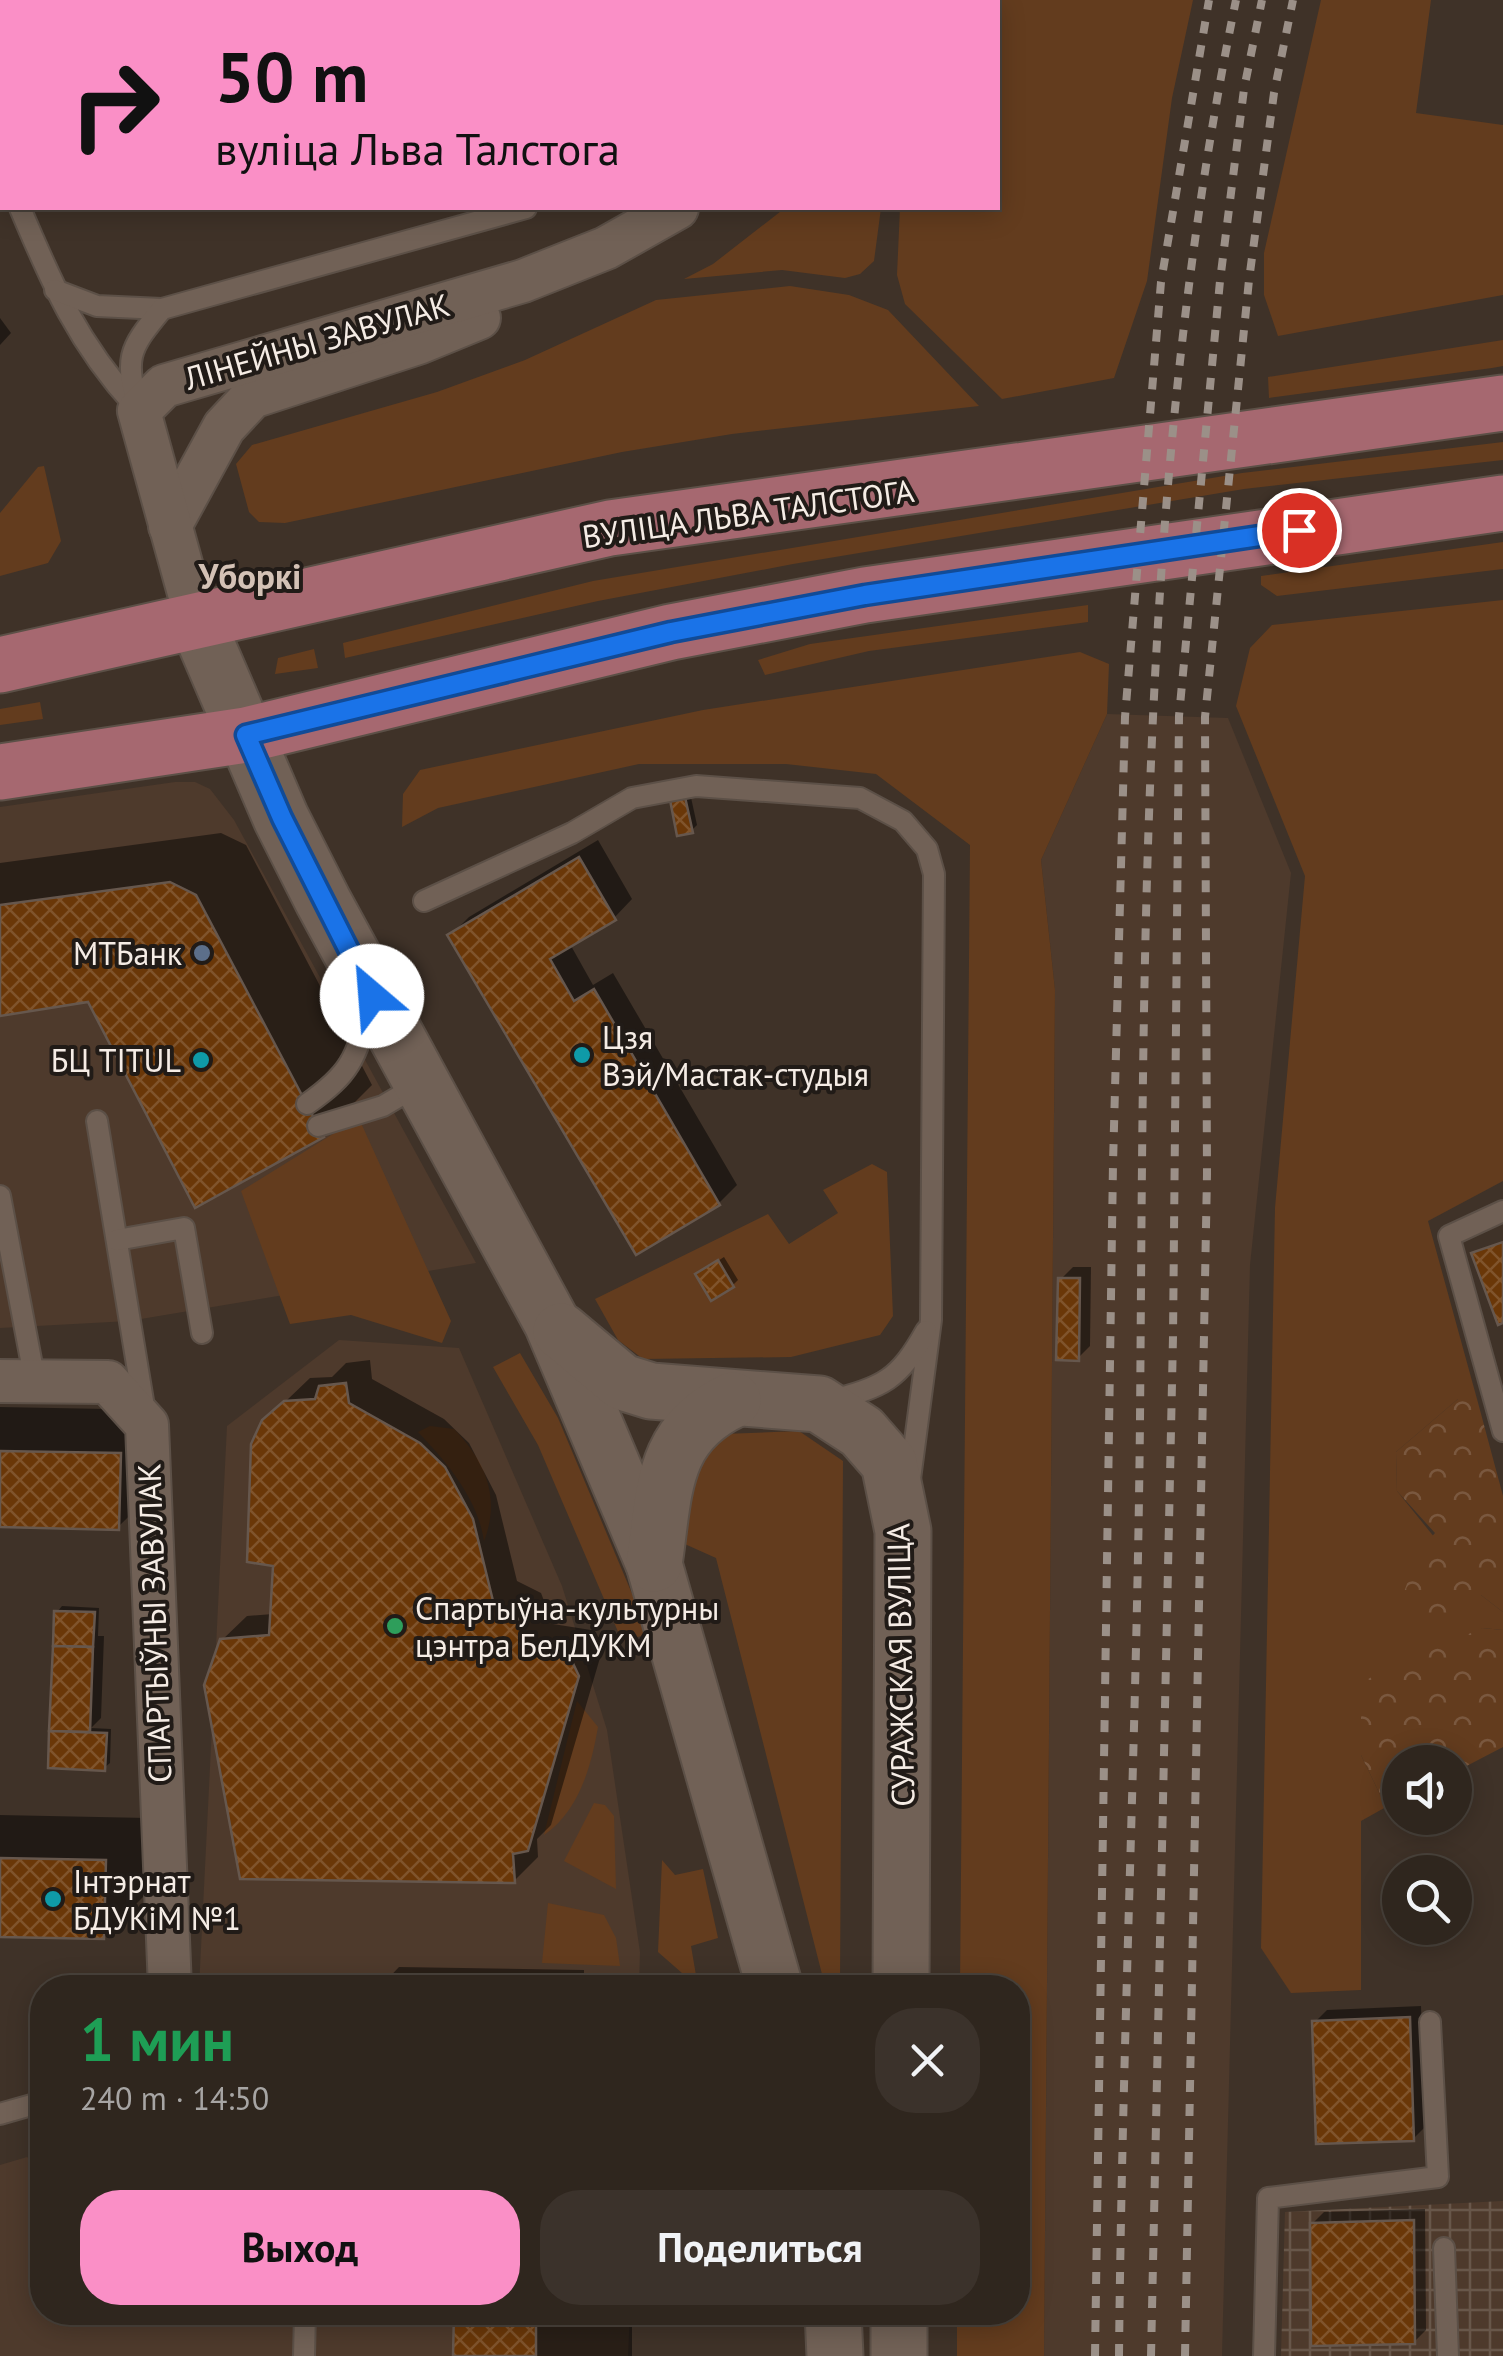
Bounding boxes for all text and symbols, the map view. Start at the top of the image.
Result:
text: 50 m [215,31,368,121]
icon: right [50,40,180,170]
text: вуліца Льва Талстога [215,119,620,177]
street label: ЛІНЕЙНЫ ЗАВУЛАК [179,283,455,399]
street label: ВУЛІЦА ЛЬВА ТАЛСТОГА [579,469,917,557]
pin [1257,488,1342,573]
icon: arrive [1272,503,1327,558]
district label: Уборкі [198,553,301,599]
place label: МТБанк [73,932,183,974]
marker: МТБанк [191,942,213,964]
position arrow [320,944,424,1048]
place label: Цзя Вэй/Мастак-студыя [602,1016,869,1095]
place label: БЦ TITUL [51,1039,181,1081]
marker: Цзя Вэй/Мастак-студыя [571,1044,593,1066]
marker: БЦ TITUL [190,1049,212,1071]
street label: СПАРТЫЎНЫ ЗАВУЛАК [127,1462,181,1784]
street label: СУРАЖСКАЯ ВУЛІЦА [877,1523,923,1807]
place label: Спартыўна-культурны цэнтра БелДУКМ [415,1587,719,1666]
marker: Спартыўна-культурны цэнтра БелДУКМ [384,1615,406,1637]
map controls [1382,1745,1472,1945]
button: sound [1382,1745,1472,1835]
button: search [1382,1855,1472,1945]
place label: Інтэрнат БДУКіМ №1 [73,1860,241,1939]
marker: Інтэрнат БДУКіМ №1 [42,1888,64,1910]
text: 1 мин [80,2000,234,2078]
button: close [875,2008,980,2113]
text: 240 m · 14:50 [80,2077,269,2119]
button: Выход [80,2190,520,2305]
button: Поделиться [540,2190,980,2305]

